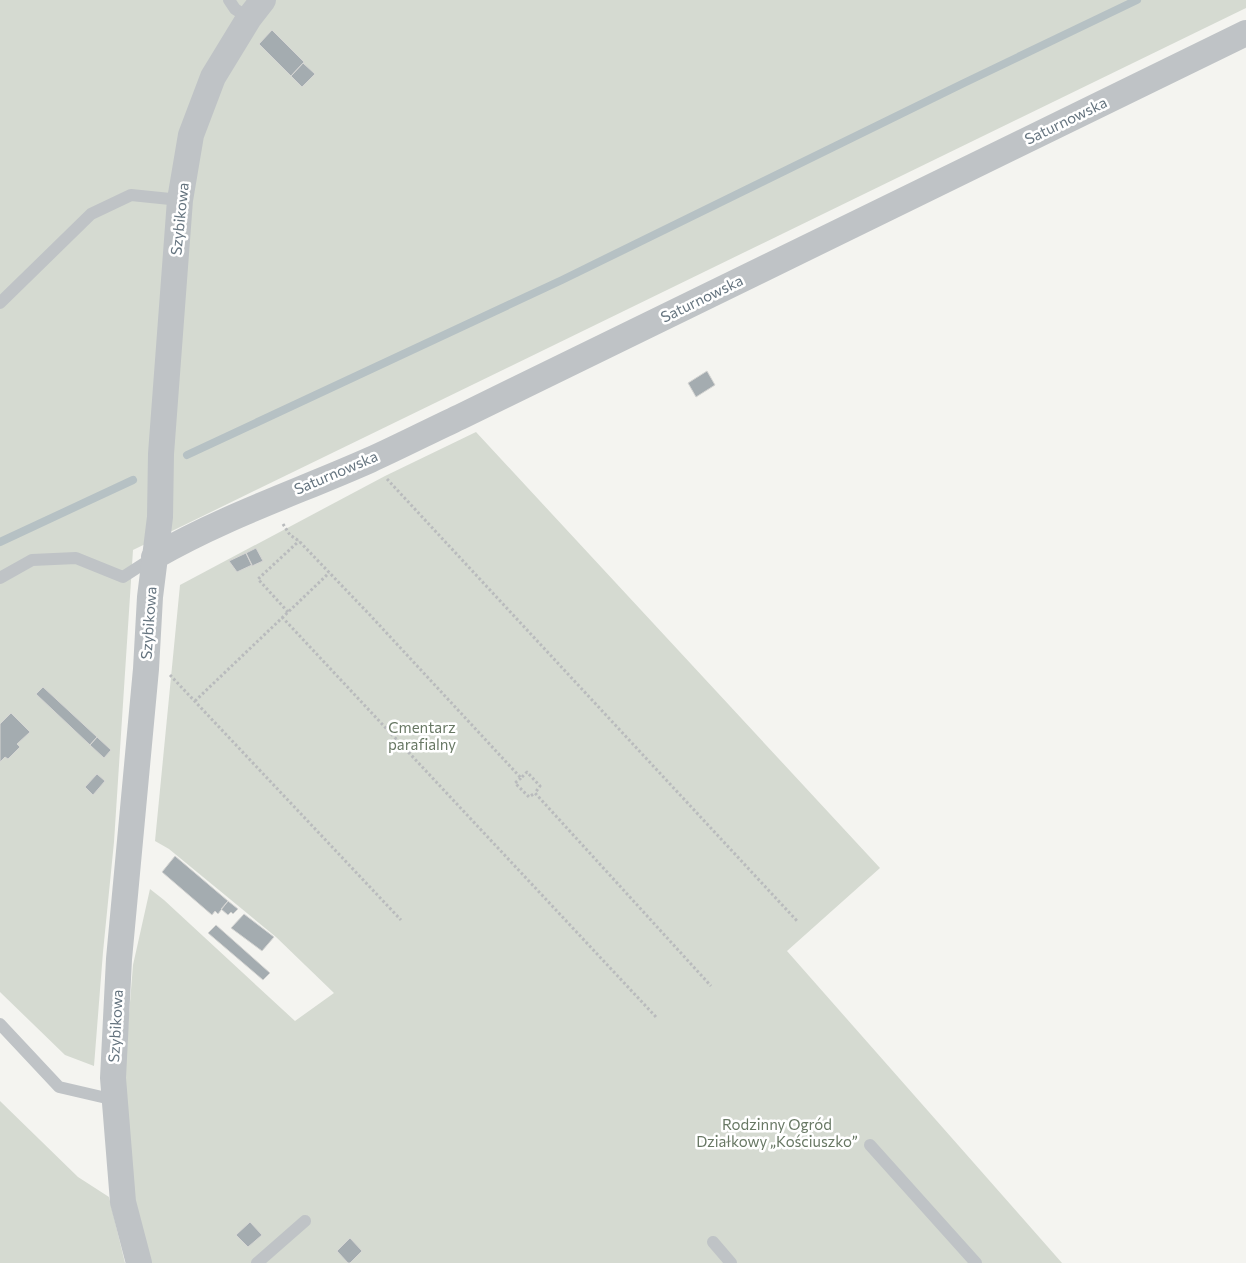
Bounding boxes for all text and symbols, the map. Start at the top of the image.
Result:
street label: Saturnowska [1022,92,1110,148]
street label: Szybikowa [166,182,192,256]
street label: Saturnowska [658,270,746,326]
street label: Saturnowska [291,446,380,498]
street label: Szybikowa [136,586,160,660]
park label: Cmentarz parafialny [388,718,456,753]
street label: Szybikowa [104,989,126,1063]
park label: Rodzinny Ogród Działkowy „Kościuszko” [696,1115,858,1150]

